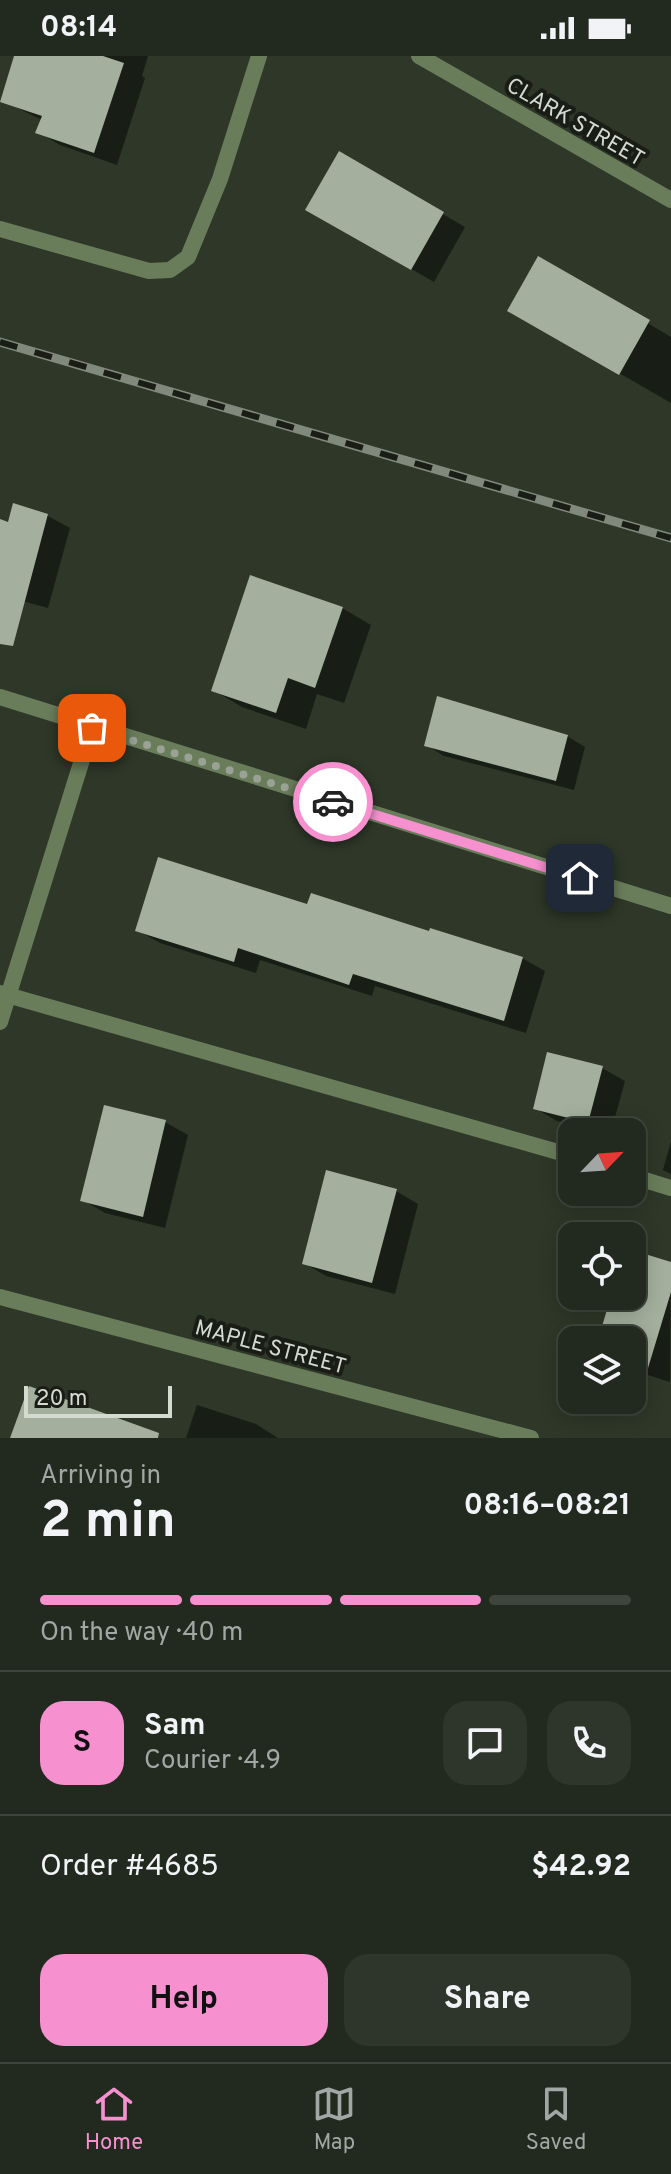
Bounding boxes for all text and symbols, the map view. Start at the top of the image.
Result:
text: 08:14 [40,10,117,47]
street label: CLARK STREET [501,73,648,174]
pin [58,694,126,762]
icon: bag [70,706,114,750]
courier [293,762,373,842]
icon: car [311,780,355,824]
pin [546,844,614,912]
icon: home [558,856,602,900]
north arrow [558,1118,646,1206]
map controls [558,1118,646,1414]
button: locate [558,1222,646,1310]
street label: MAPLE STREET [192,1315,349,1382]
button: layers [558,1326,646,1414]
scale bar [24,1382,172,1418]
text: 20 m [36,1386,87,1413]
text: Arriving in [40,1460,161,1493]
text: 08:16–08:21 [463,1488,631,1525]
text: 2 min [40,1490,176,1556]
text: On the way · 40 m [40,1617,243,1650]
button: chat [443,1701,527,1785]
button: phone [547,1701,631,1785]
text: Sam [144,1708,206,1745]
text: S [73,1725,91,1762]
text: Courier · 4.9 [144,1745,281,1778]
text: Order #4685 [40,1849,219,1886]
text: $42.92 [531,1849,631,1886]
button: Help [40,1954,328,2046]
button: Share [344,1954,631,2046]
tab: Home [85,2082,143,2157]
tab: Map [312,2082,356,2157]
tab: Saved [526,2082,586,2157]

